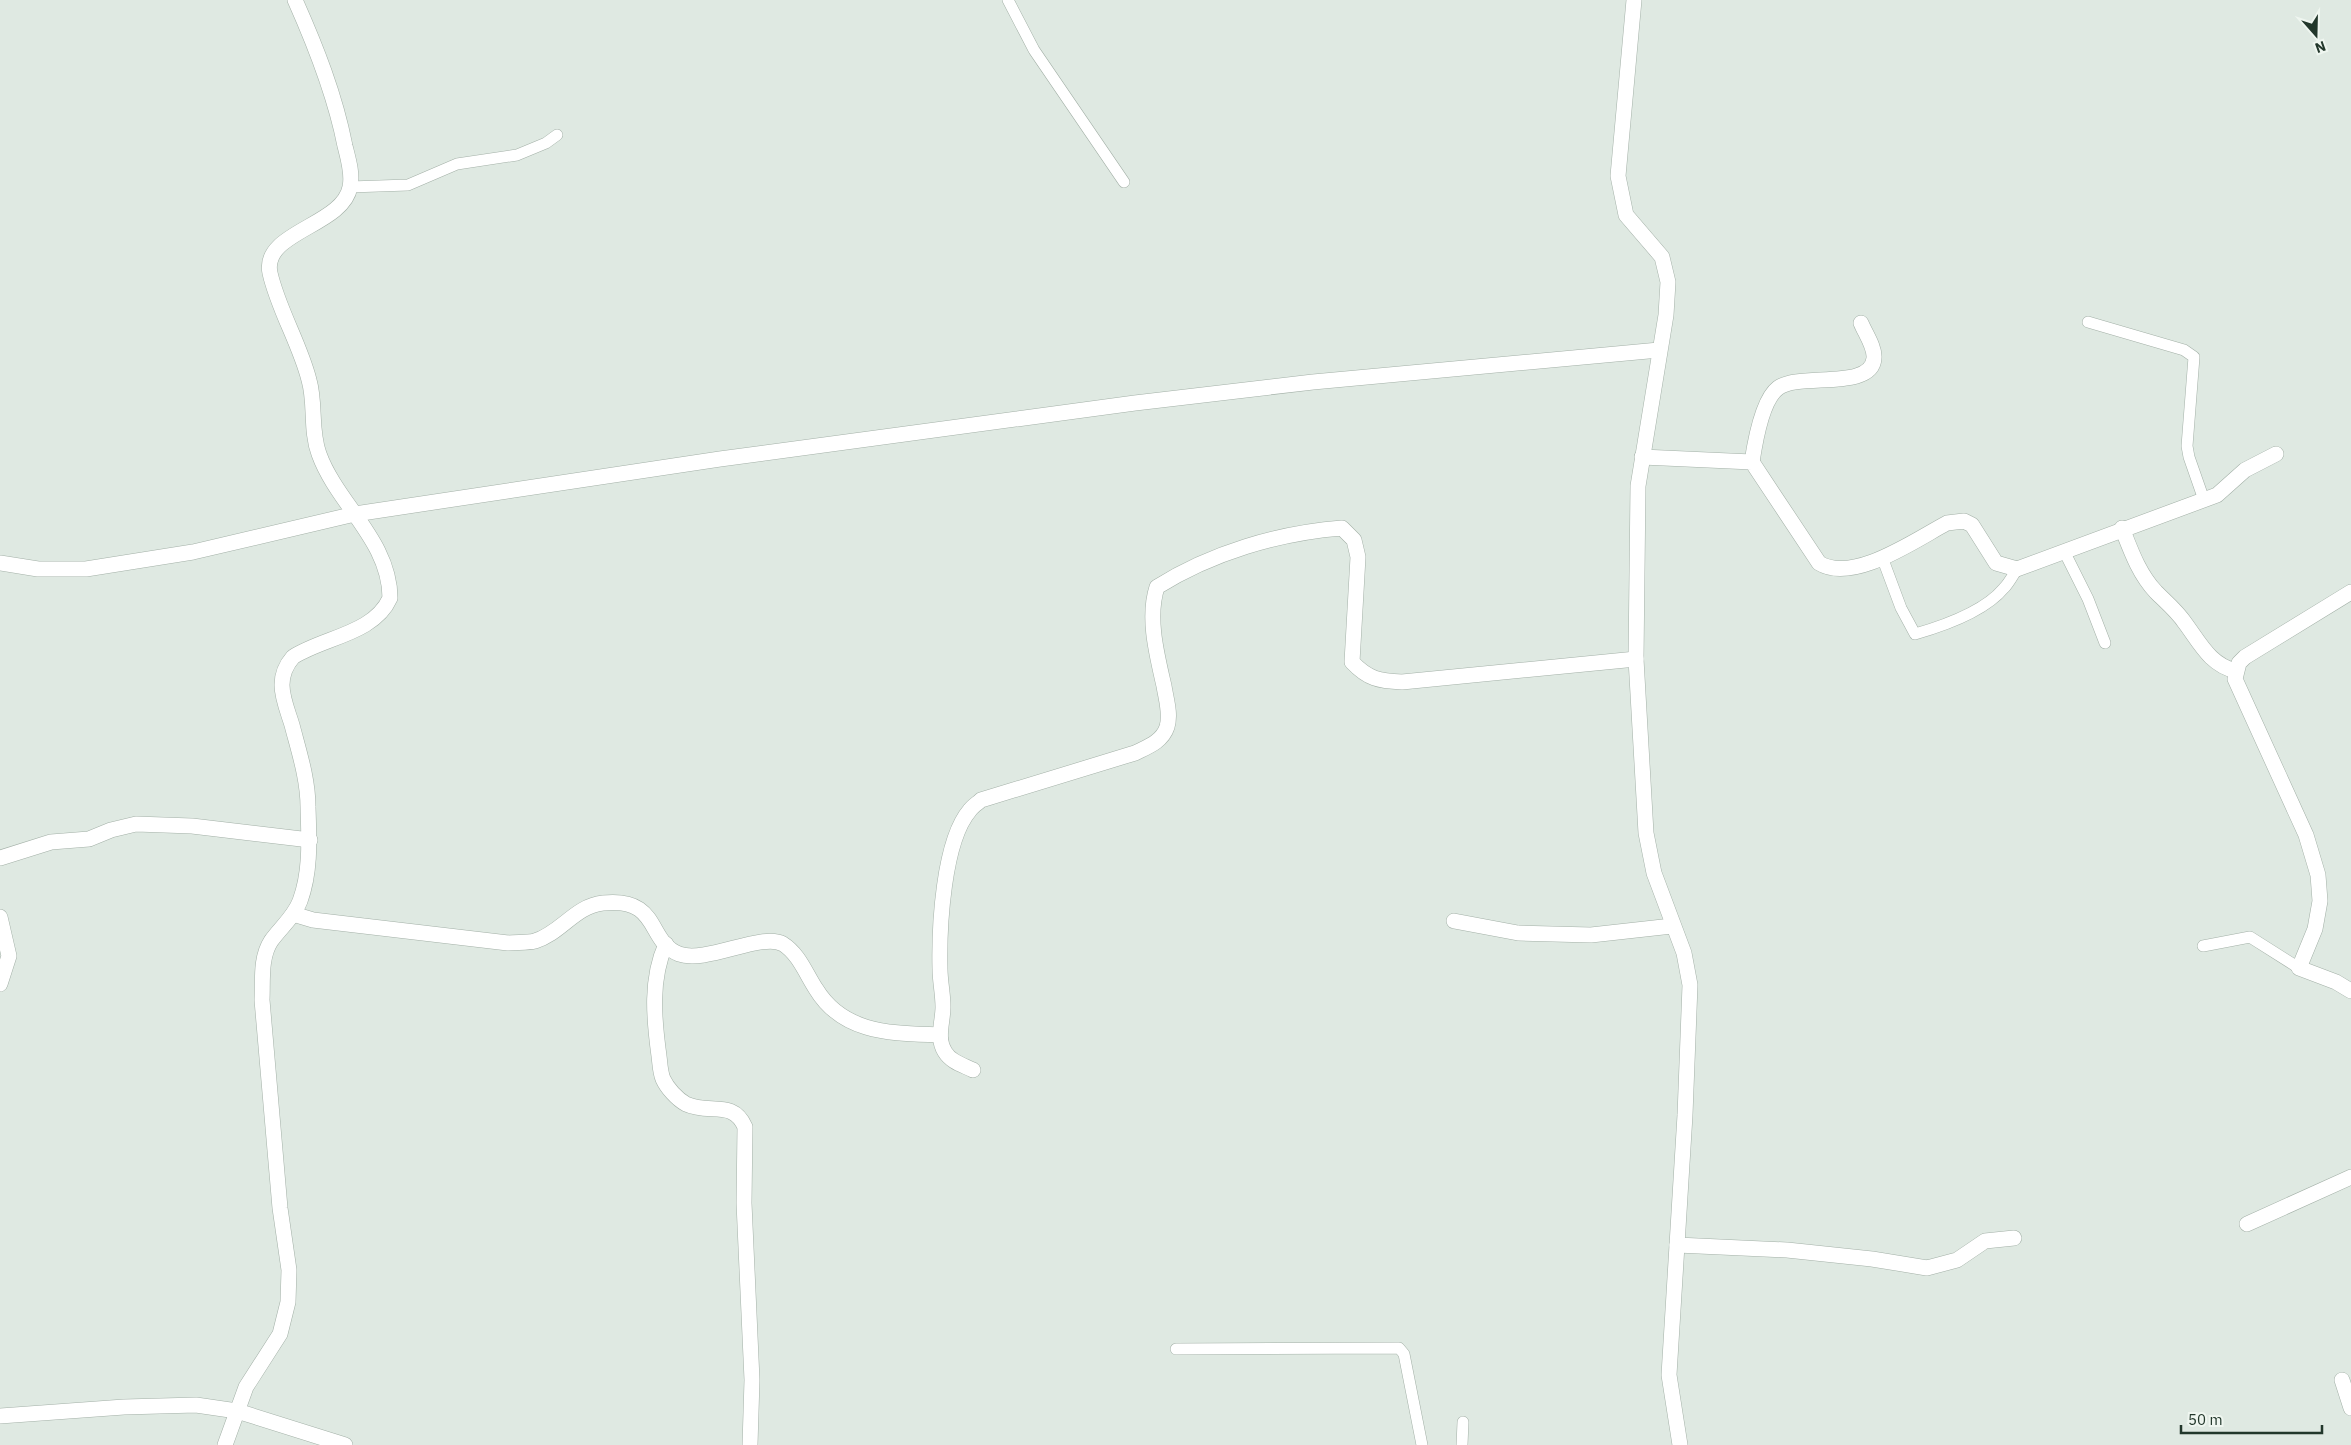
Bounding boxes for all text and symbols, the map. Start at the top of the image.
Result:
north arrow [2291,10,2341,60]
text: N [2313,37,2328,57]
scale bar [2181,1402,2322,1434]
text: 50 m [2188,1410,2223,1429]

